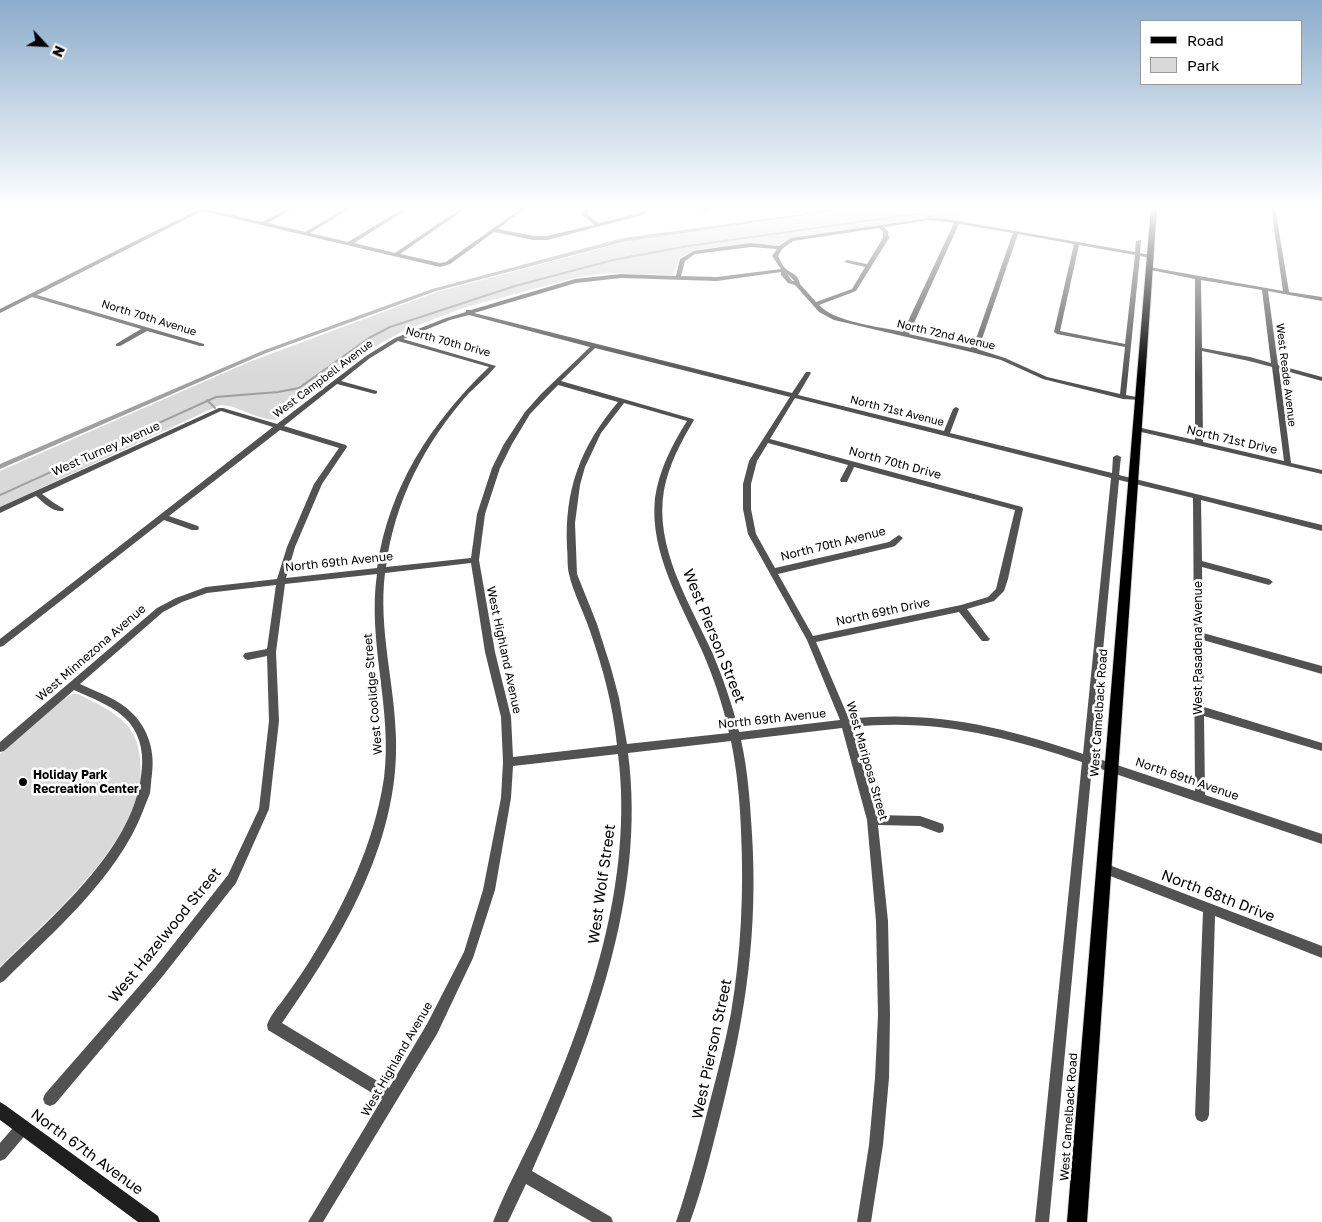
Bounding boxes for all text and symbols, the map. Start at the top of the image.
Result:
north arrow [20,20,70,70]
legend [1140,20,1302,85]
text: Road [1187,31,1224,49]
text: N [49,43,69,60]
text: Park [1187,56,1219,74]
street label: North 70th Avenue [100,297,198,339]
street label: North 72nd Avenue [895,317,997,353]
street label: West Reade Avenue [1273,322,1299,428]
street label: North 70th Drive [404,324,492,360]
street label: West Campbell Avenue [271,337,375,421]
street label: North 71st Avenue [849,393,945,429]
street label: West Turney Avenue [50,419,162,479]
street label: North 71st Drive [1185,423,1279,457]
street label: North 70th Drive [847,444,943,482]
street label: North 70th Avenue [779,524,887,564]
street label: North 69th Avenue [284,549,394,575]
street label: West Pierson Street [679,566,749,706]
street label: West Pasadena Avenue [1191,581,1205,715]
street label: West Highland Avenue [483,585,525,715]
street label: North 69th Drive [835,595,931,629]
street label: West Minnezona Avenue [33,602,149,704]
street label: West Coolidge Street [361,633,385,755]
street label: West Camelback Road [1087,648,1111,778]
street label: West Mariposa Street [843,700,891,822]
street label: North 69th Avenue [717,706,827,732]
street label: North 69th Avenue [1133,755,1241,803]
place label: Holiday Park Recreation Center [33,768,139,796]
marker: Holiday Park Recreation Center [17,776,29,788]
street label: West Wolf Street [585,823,619,945]
street label: West Hazelwood Street [105,864,225,1006]
street label: North 68th Drive [1159,866,1277,926]
street label: West Pierson Street [688,977,736,1121]
street label: West Highland Avenue [358,999,436,1119]
street label: West Camelback Road [1057,1052,1081,1182]
street label: North 67th Avenue [27,1105,147,1199]

